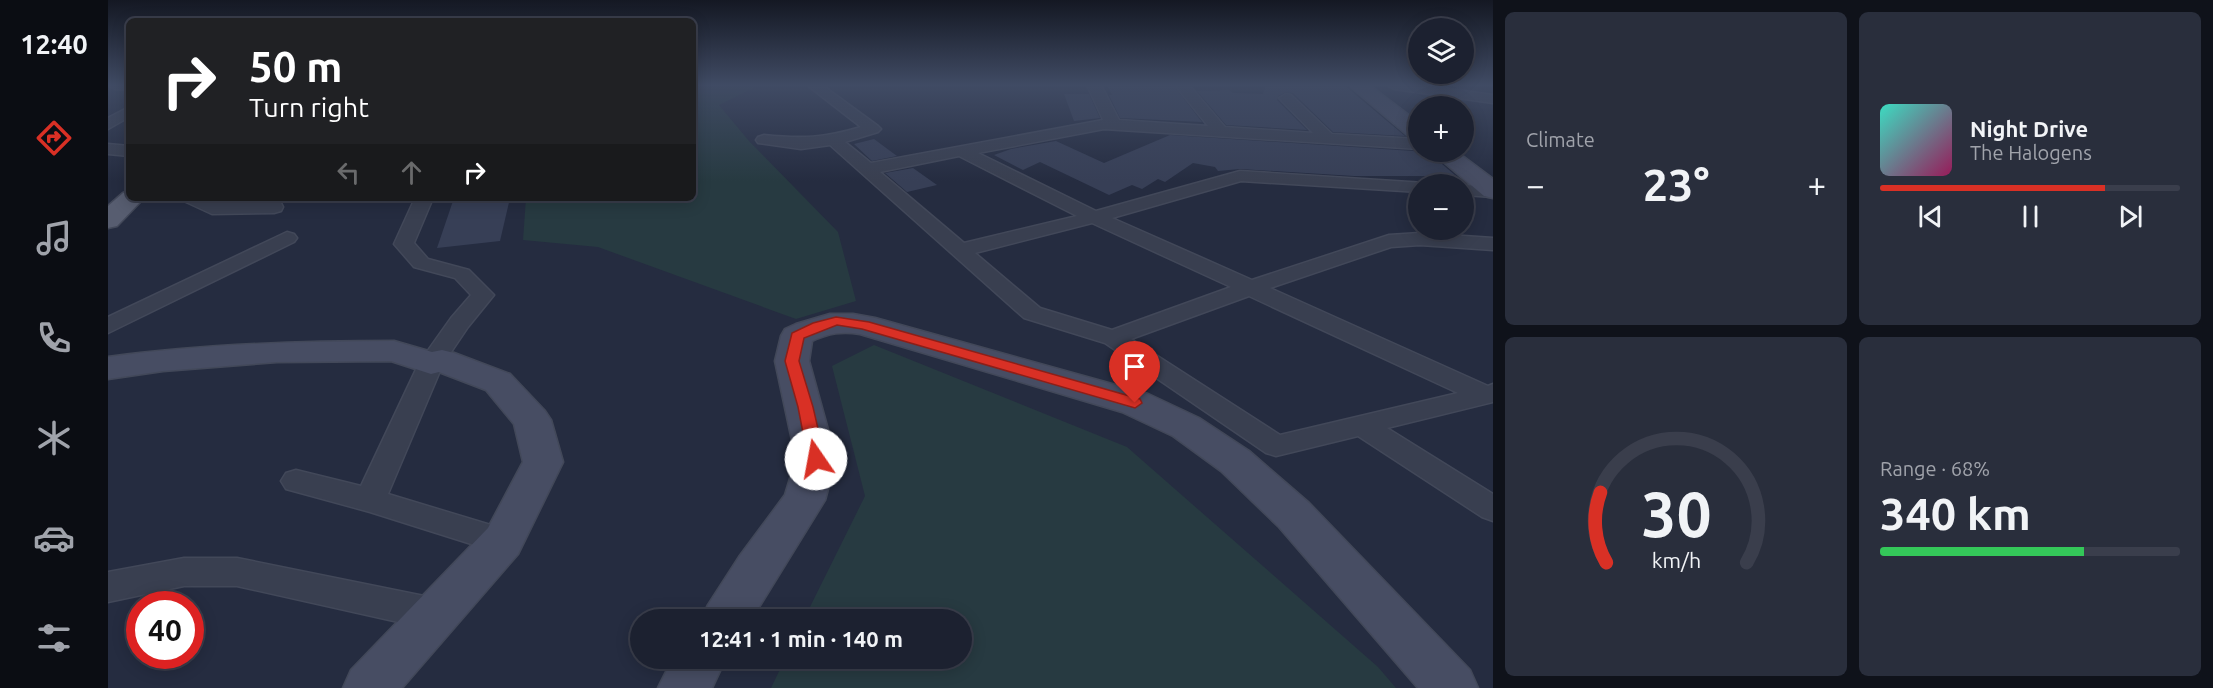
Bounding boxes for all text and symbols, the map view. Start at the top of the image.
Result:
map controls [1408,18,1474,240]
button: layers [1408,18,1474,84]
text: 12:40 [20,29,88,59]
icon: right [150,42,228,120]
text: 50 m [249,43,343,90]
text: Turn right [249,92,369,122]
button: + [1408,96,1474,162]
text: Night Drive [1970,116,2088,141]
icon: directions [33,117,75,159]
text: Climate [1526,128,1595,151]
text: The Halogens [1970,141,2092,164]
icon: left [332,156,365,189]
icon: ahead [395,156,428,189]
icon: right [458,156,491,189]
text: 23° [1643,159,1709,210]
text: − [1526,166,1545,203]
text: + [1807,166,1826,203]
button: − [1408,174,1474,240]
icon: previous [1914,200,1947,233]
icon: pause [2014,200,2047,233]
icon: next [2114,200,2147,233]
icon: music [33,217,75,259]
icon: phone [33,317,75,359]
pin [1109,341,1160,403]
icon: arrive [1118,350,1151,383]
icon: climate [33,417,75,459]
position arrow [784,427,848,491]
text: Range · 68% [1880,457,1990,480]
text: 30 [1641,479,1711,549]
text: 340 km [1880,488,2031,539]
icon: car [33,517,75,559]
text: km/h [1651,549,1701,573]
speed limit sign: 40 [126,591,204,669]
icon: filters [33,617,75,659]
text: 12:41 · 1 min · 140 m [699,626,903,651]

